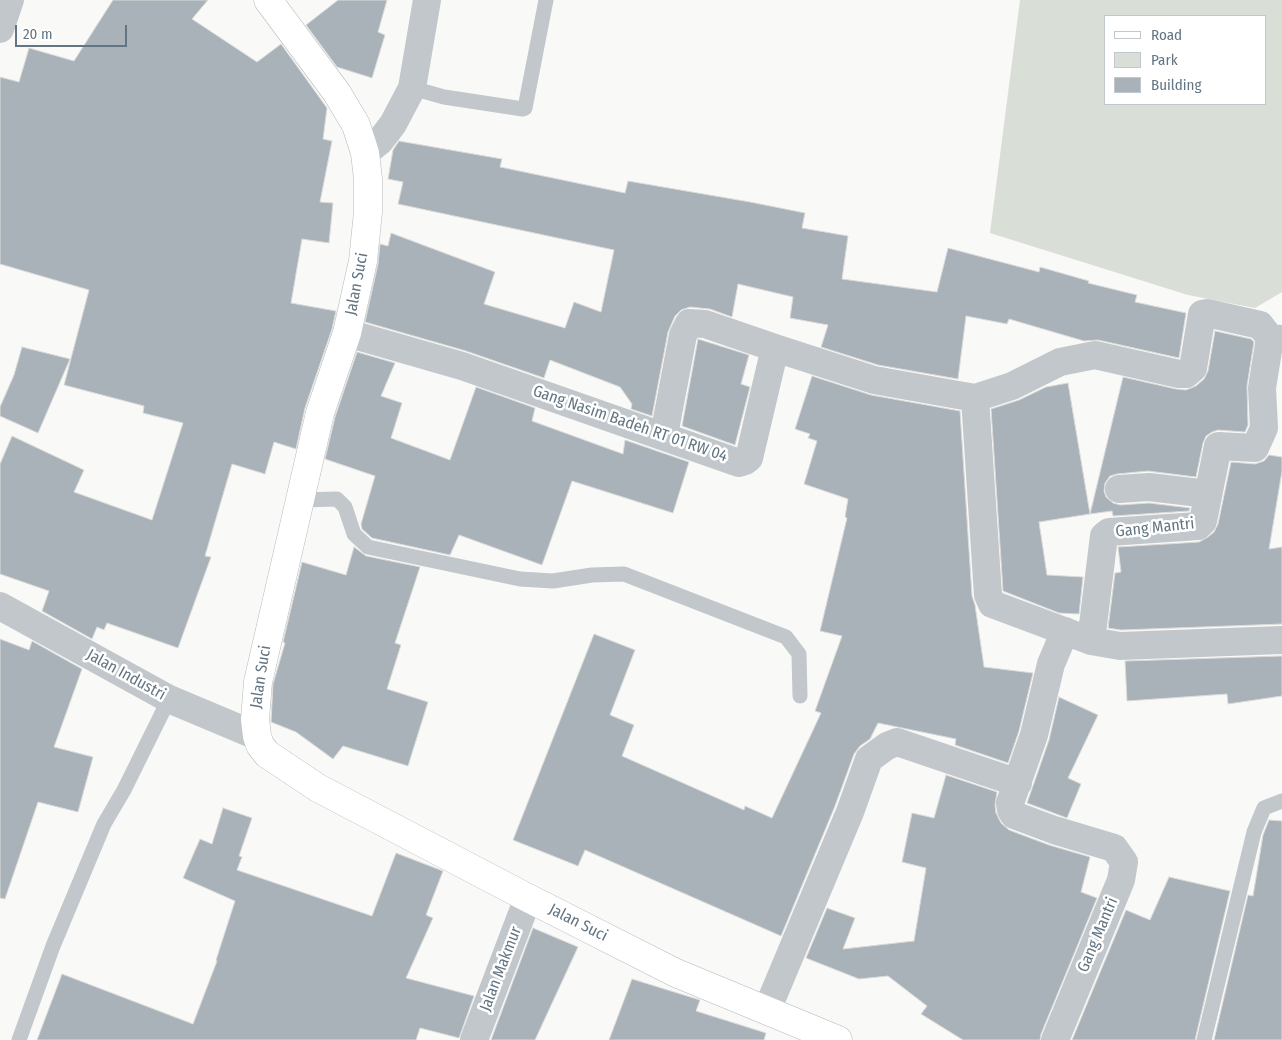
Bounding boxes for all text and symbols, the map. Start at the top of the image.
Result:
scale bar [18,15,130,47]
legend [1104,15,1267,105]
text: 20 m [23,25,53,43]
text: Road [1151,26,1182,44]
text: Park [1151,51,1178,69]
text: Building [1151,76,1202,94]
street label: Jalan Suci [342,251,372,317]
street label: Gang Nasim Badeh RT 01 RW 04 [530,382,730,466]
street label: Gang Mantri [1115,514,1195,542]
street label: Jalan Suci [247,644,275,710]
street label: Jalan Industri [83,645,169,705]
street label: Gang Mantri [1074,895,1122,975]
street label: Jalan Suci [545,900,611,946]
street label: Jalan Makmur [476,924,526,1014]

